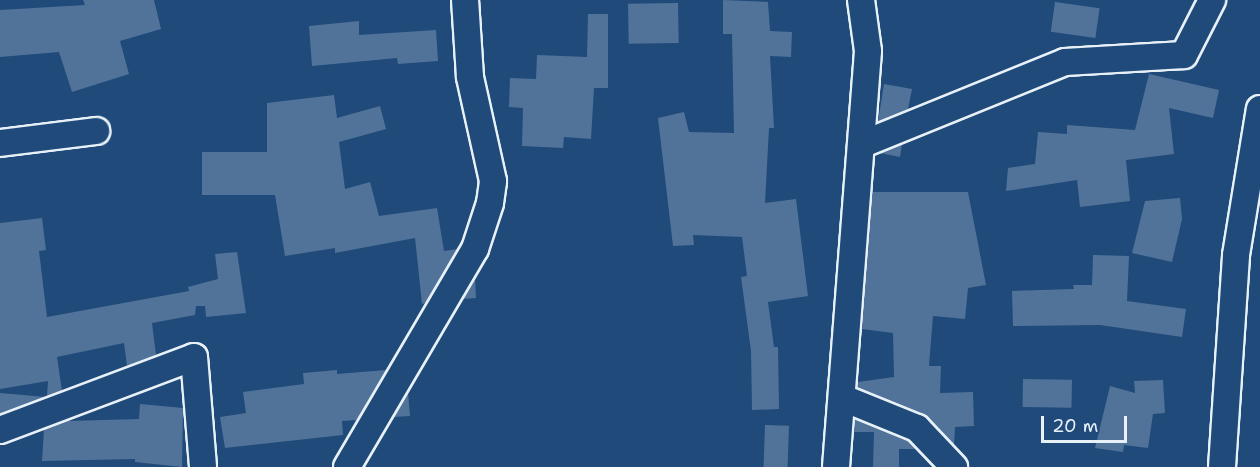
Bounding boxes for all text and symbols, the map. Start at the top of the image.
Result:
scale bar [1044,404,1130,442]
text: 20 m [1052,414,1098,438]

